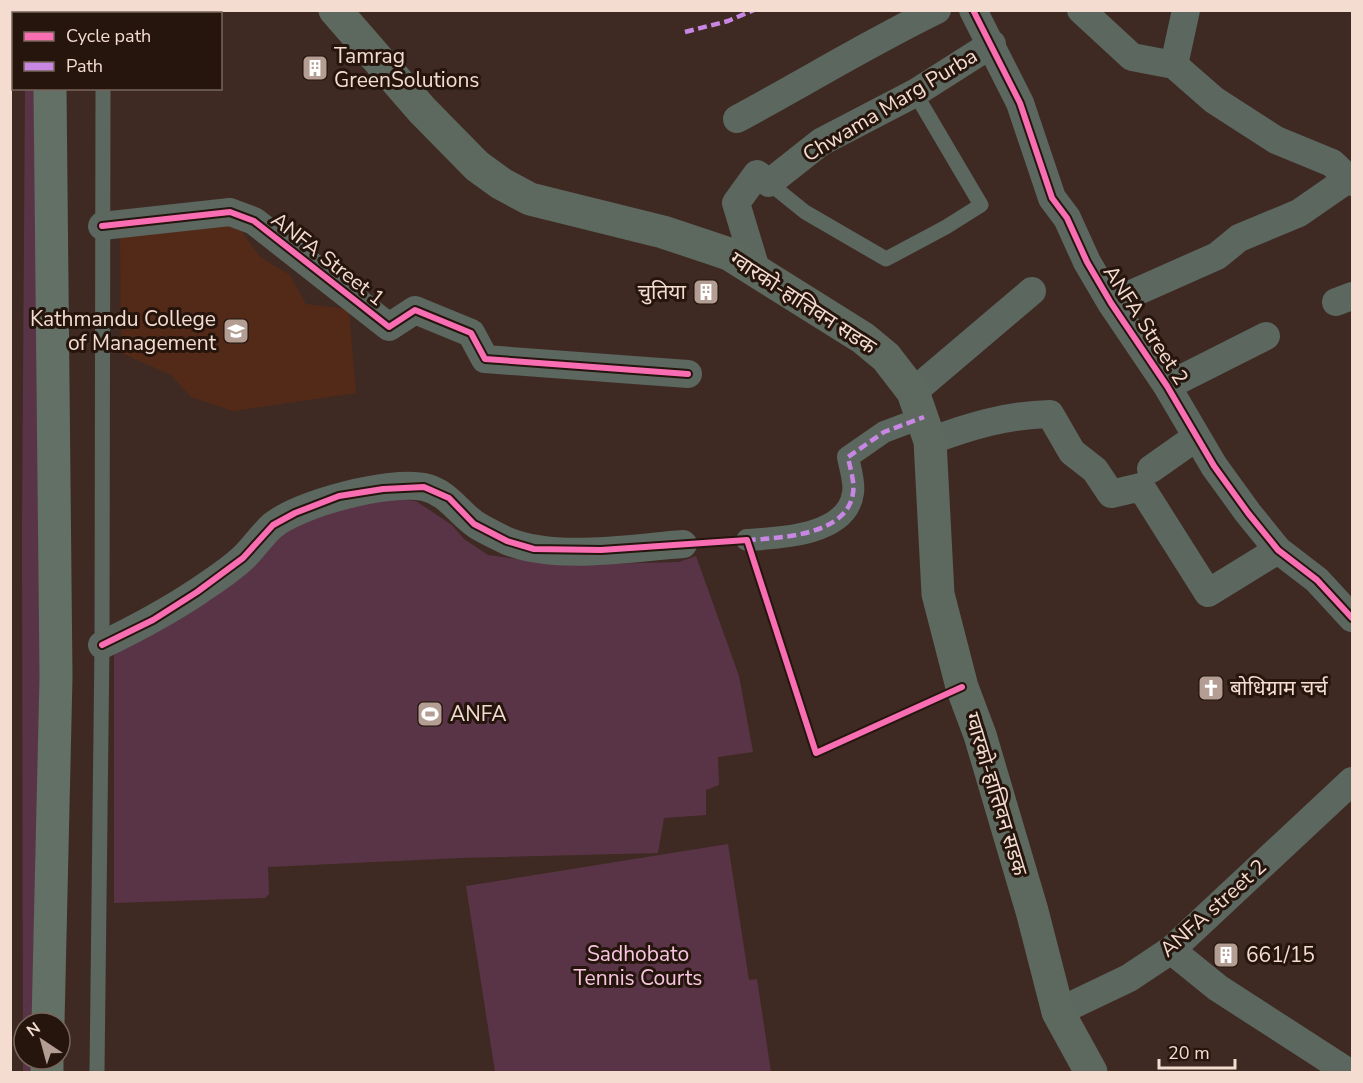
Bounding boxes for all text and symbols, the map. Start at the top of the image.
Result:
legend [12,12,222,90]
text: Cycle path [66,24,151,48]
place label: Tamrag GreenSolutions [334,42,479,94]
street label: Chwama Marg Purba [797,42,983,168]
building icon: Tamrag GreenSolutions [300,53,330,83]
text: Path [66,54,103,78]
street label: ANFA Street 1 [265,206,391,312]
street label: ग्वारको-हात्तिवन सडक [725,245,882,361]
street label: ANFA Street 2 [1097,260,1195,390]
building icon: चुतिया [691,277,721,307]
place label: चुतिया [638,278,687,306]
place label: Kathmandu College of Management [30,305,217,357]
school or university icon: Kathmandu College of Management [221,316,251,346]
church icon: बोधिग्राम चर्च [1196,673,1226,703]
place label: बोधिग्राम चर्च [1230,674,1329,702]
sports icon: ANFA [415,699,445,729]
place label: ANFA [450,700,506,728]
street label: ग्वारको-हात्तिवन सडक [958,709,1034,880]
street label: ANFA street 2 [1154,853,1272,963]
park label: Sadhobato Tennis Courts [574,940,702,992]
building icon: 661/15 [1211,940,1241,970]
place label: 661/15 [1246,941,1315,969]
north arrow [12,1011,72,1071]
text: N [22,1017,45,1042]
scale bar [1159,1032,1236,1070]
text: 20 m [1168,1041,1210,1065]

